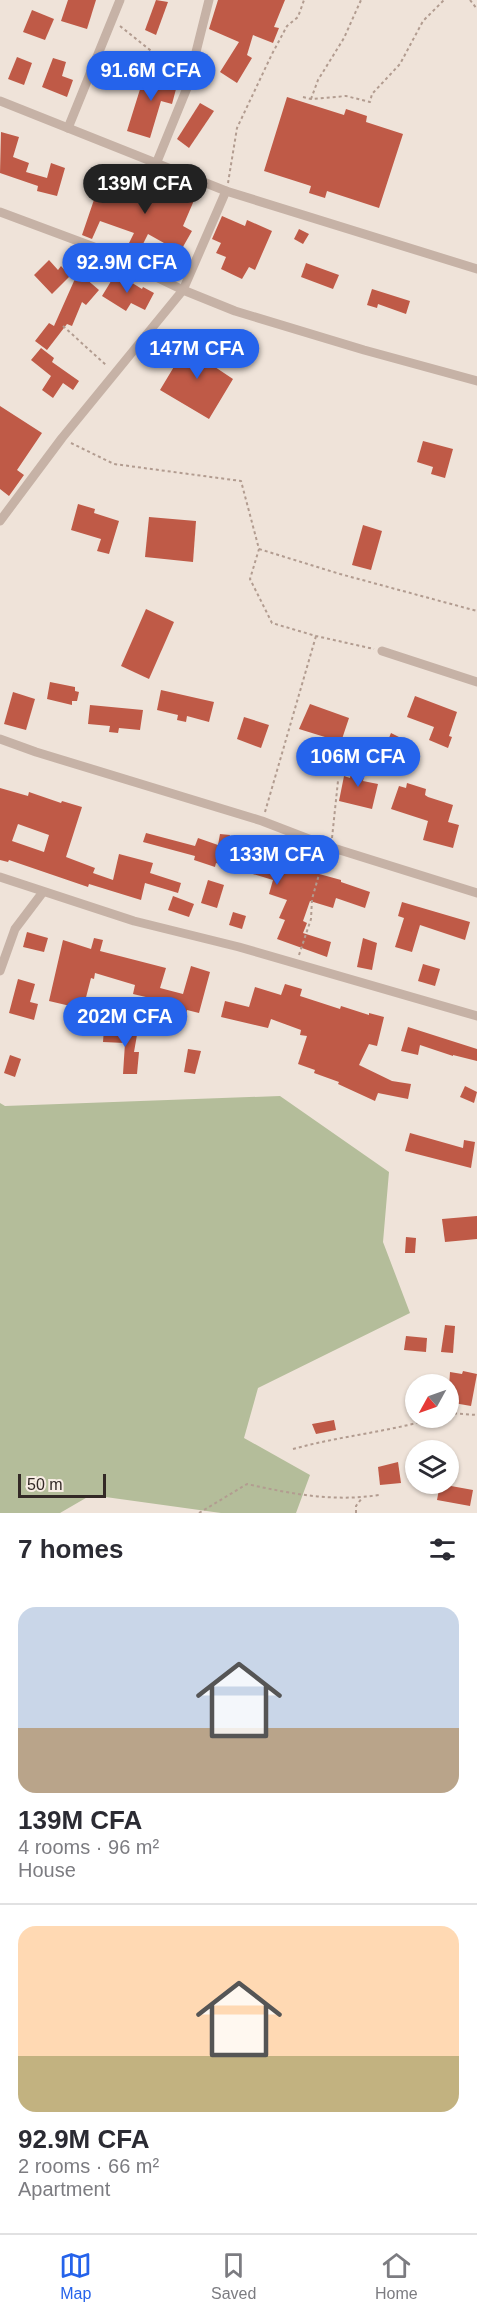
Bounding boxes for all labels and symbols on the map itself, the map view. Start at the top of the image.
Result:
pin: 91.6M CFA [82,51,220,102]
pin: 139M CFA [83,164,207,215]
pin: 92.9M CFA [58,243,196,294]
pin: 147M CFA [135,329,259,380]
pin: 106M CFA [296,737,420,788]
pin: 133M CFA [215,835,339,886]
pin: 202M CFA [63,997,187,1048]
north arrow [405,1374,459,1428]
scale bar [18,1471,106,1498]

